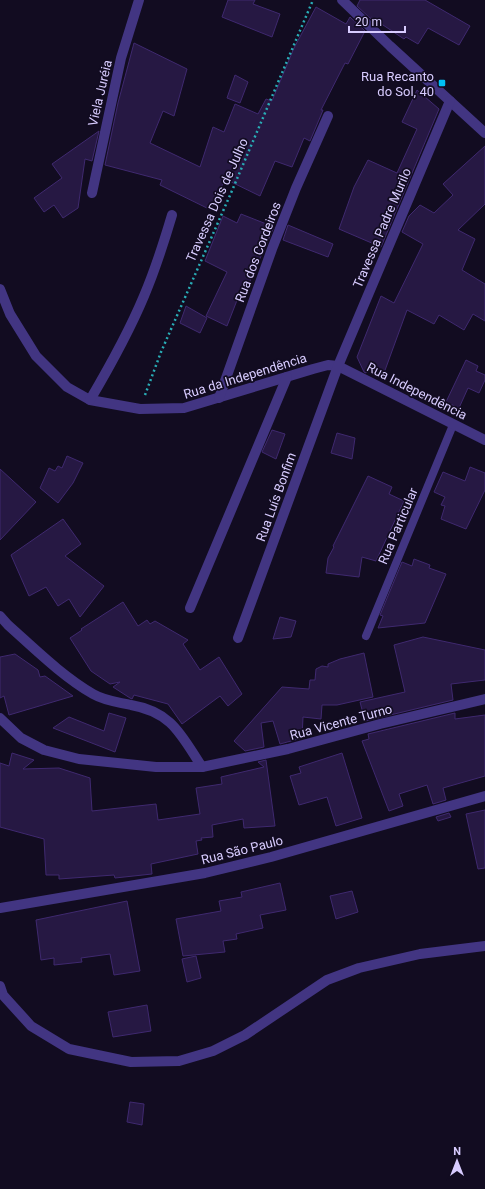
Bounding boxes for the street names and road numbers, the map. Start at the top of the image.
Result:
street label: Viela Juréia [85,58,115,128]
street label: Travessa Dois de Julho [183,136,251,264]
street label: Travessa Padre Murilo [350,166,414,290]
street label: Rua dos Cordeiros [232,200,284,304]
street label: Rua da Independência [182,350,308,402]
street label: Rua Independência [364,359,470,423]
street label: Rua Luís Bonfim [253,450,299,544]
street label: Rua Particular [375,485,421,566]
street label: Rua Vicente Turno [288,701,394,743]
street label: Rua São Paulo [200,833,284,867]

